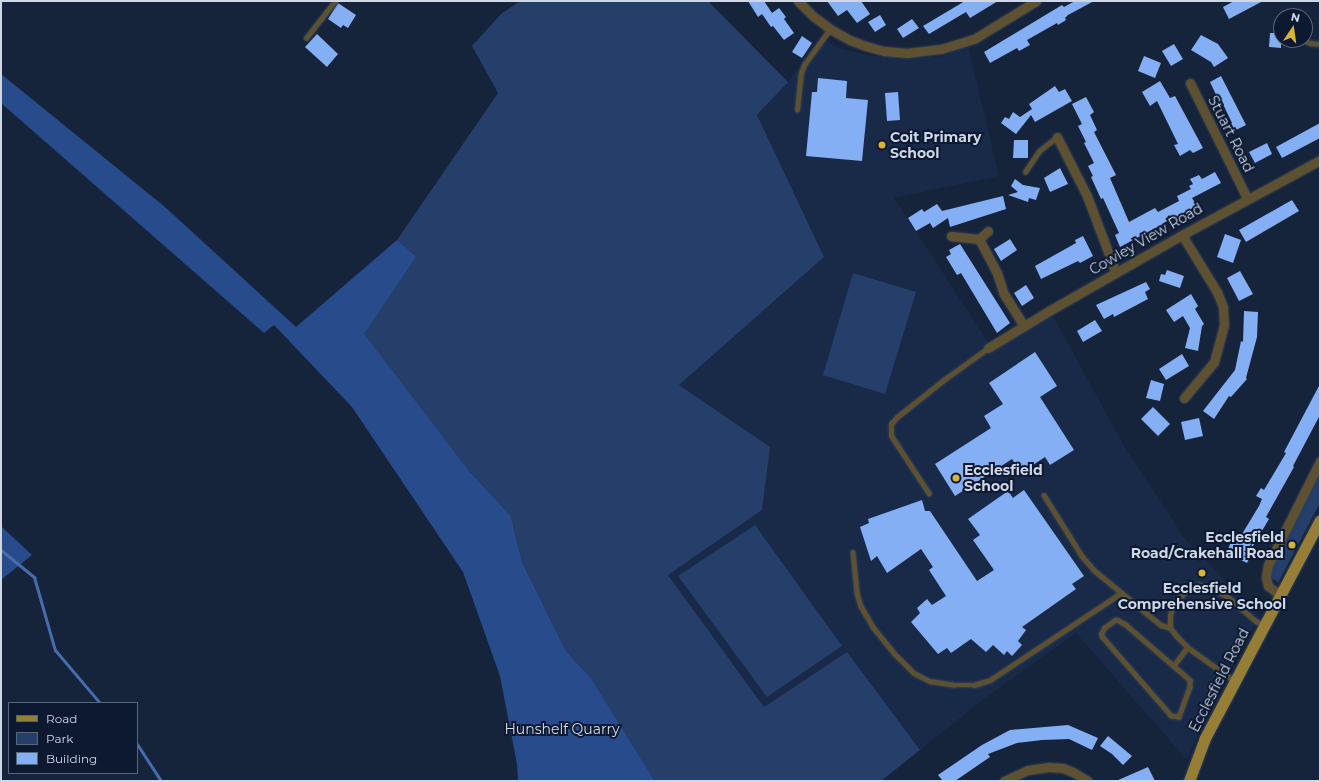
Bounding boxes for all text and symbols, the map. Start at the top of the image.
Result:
north arrow [1273,8,1313,48]
text: N [1290,9,1301,25]
street label: Stuart Road [1205,93,1257,175]
place label: Coit Primary School [890,129,981,162]
marker: Coit Primary School [877,140,887,150]
street label: Cowley View Road [1086,200,1206,278]
place label: Ecclesfield School [964,462,1043,494]
marker: Ecclesfield School [951,473,961,483]
place label: Ecclesfield Road/Crakehall Road [1131,529,1284,562]
marker: Ecclesfield Road/Crakehall Road [1287,540,1297,550]
marker: Ecclesfield Comprehensive School [1197,568,1207,578]
place label: Ecclesfield Comprehensive School [1118,580,1286,612]
street label: Ecclesfield Road [1186,625,1252,735]
legend [8,702,138,774]
text: Road [46,711,77,726]
park label: Hunshelf Quarry [504,721,620,737]
text: Park [46,731,73,746]
text: Building [46,751,97,766]

